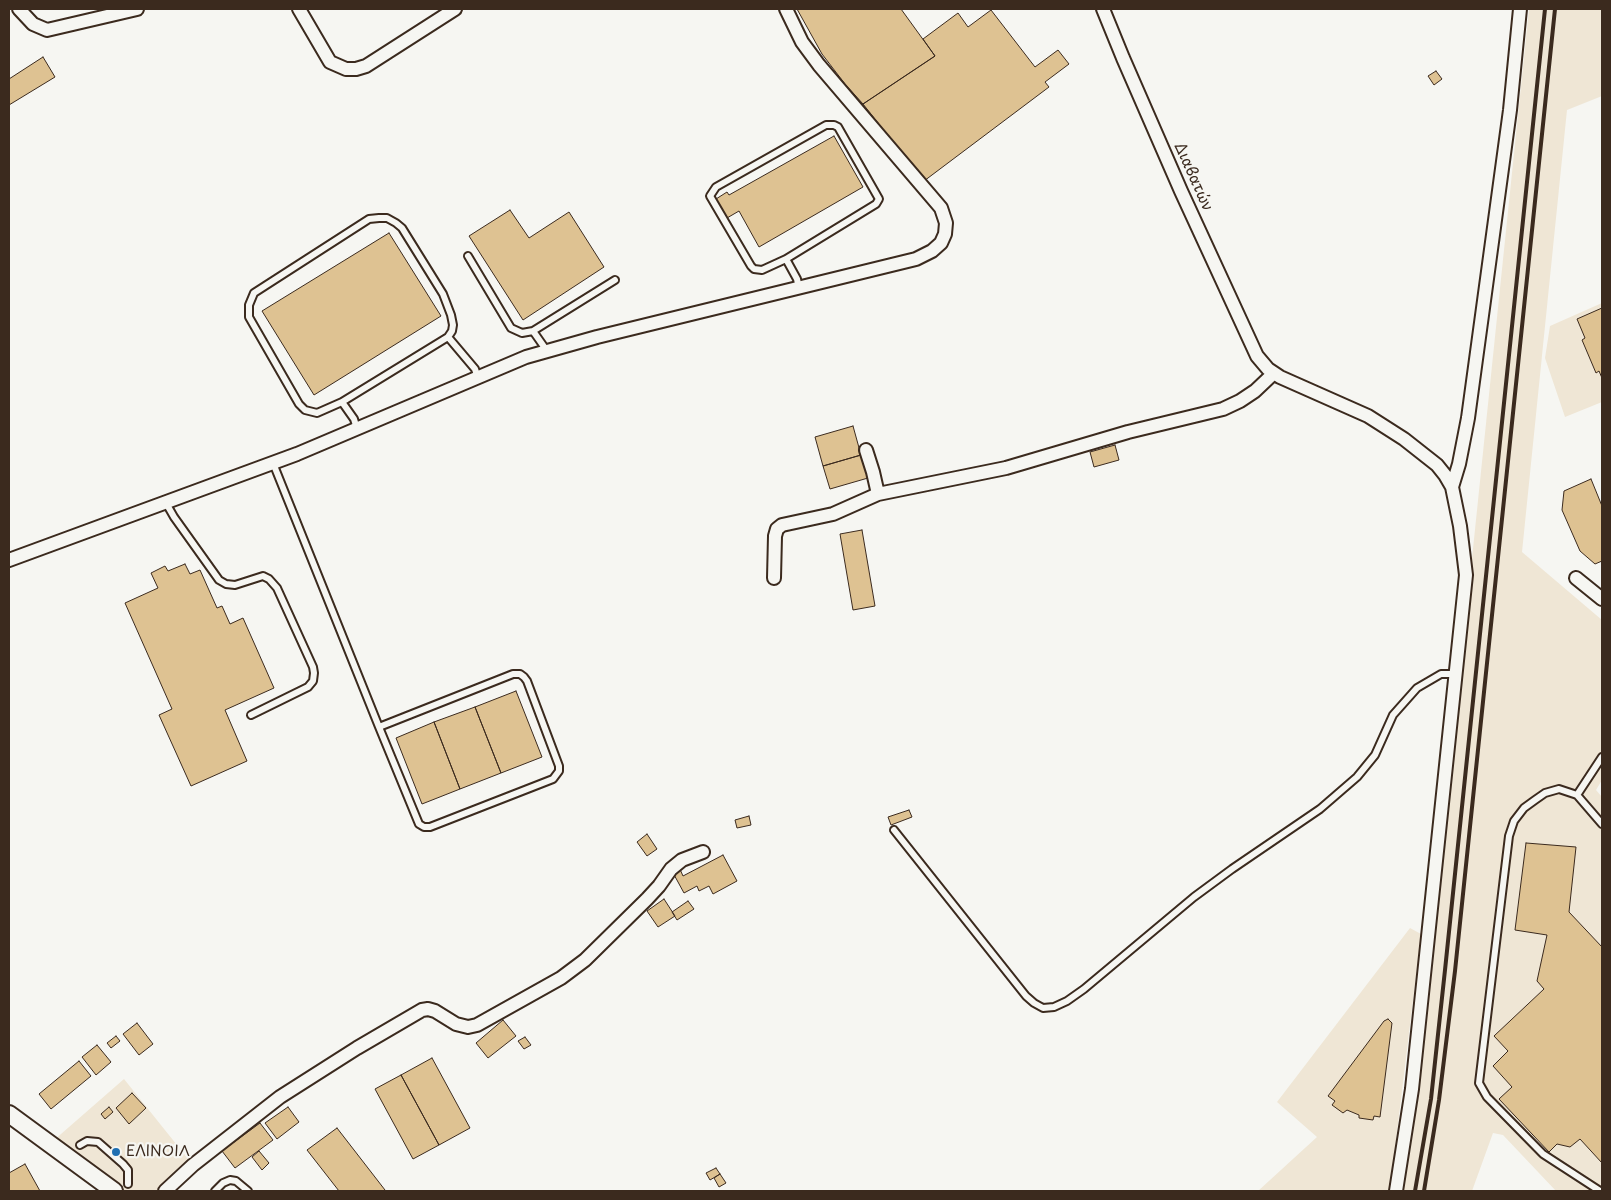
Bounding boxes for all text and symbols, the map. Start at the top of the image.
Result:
street label: Διαβατών [1170,140,1216,214]
place label: ΕΛΙΝΟΙΛ [126,1143,190,1161]
marker: ΕΛΙΝΟΙΛ [110,1146,122,1158]

